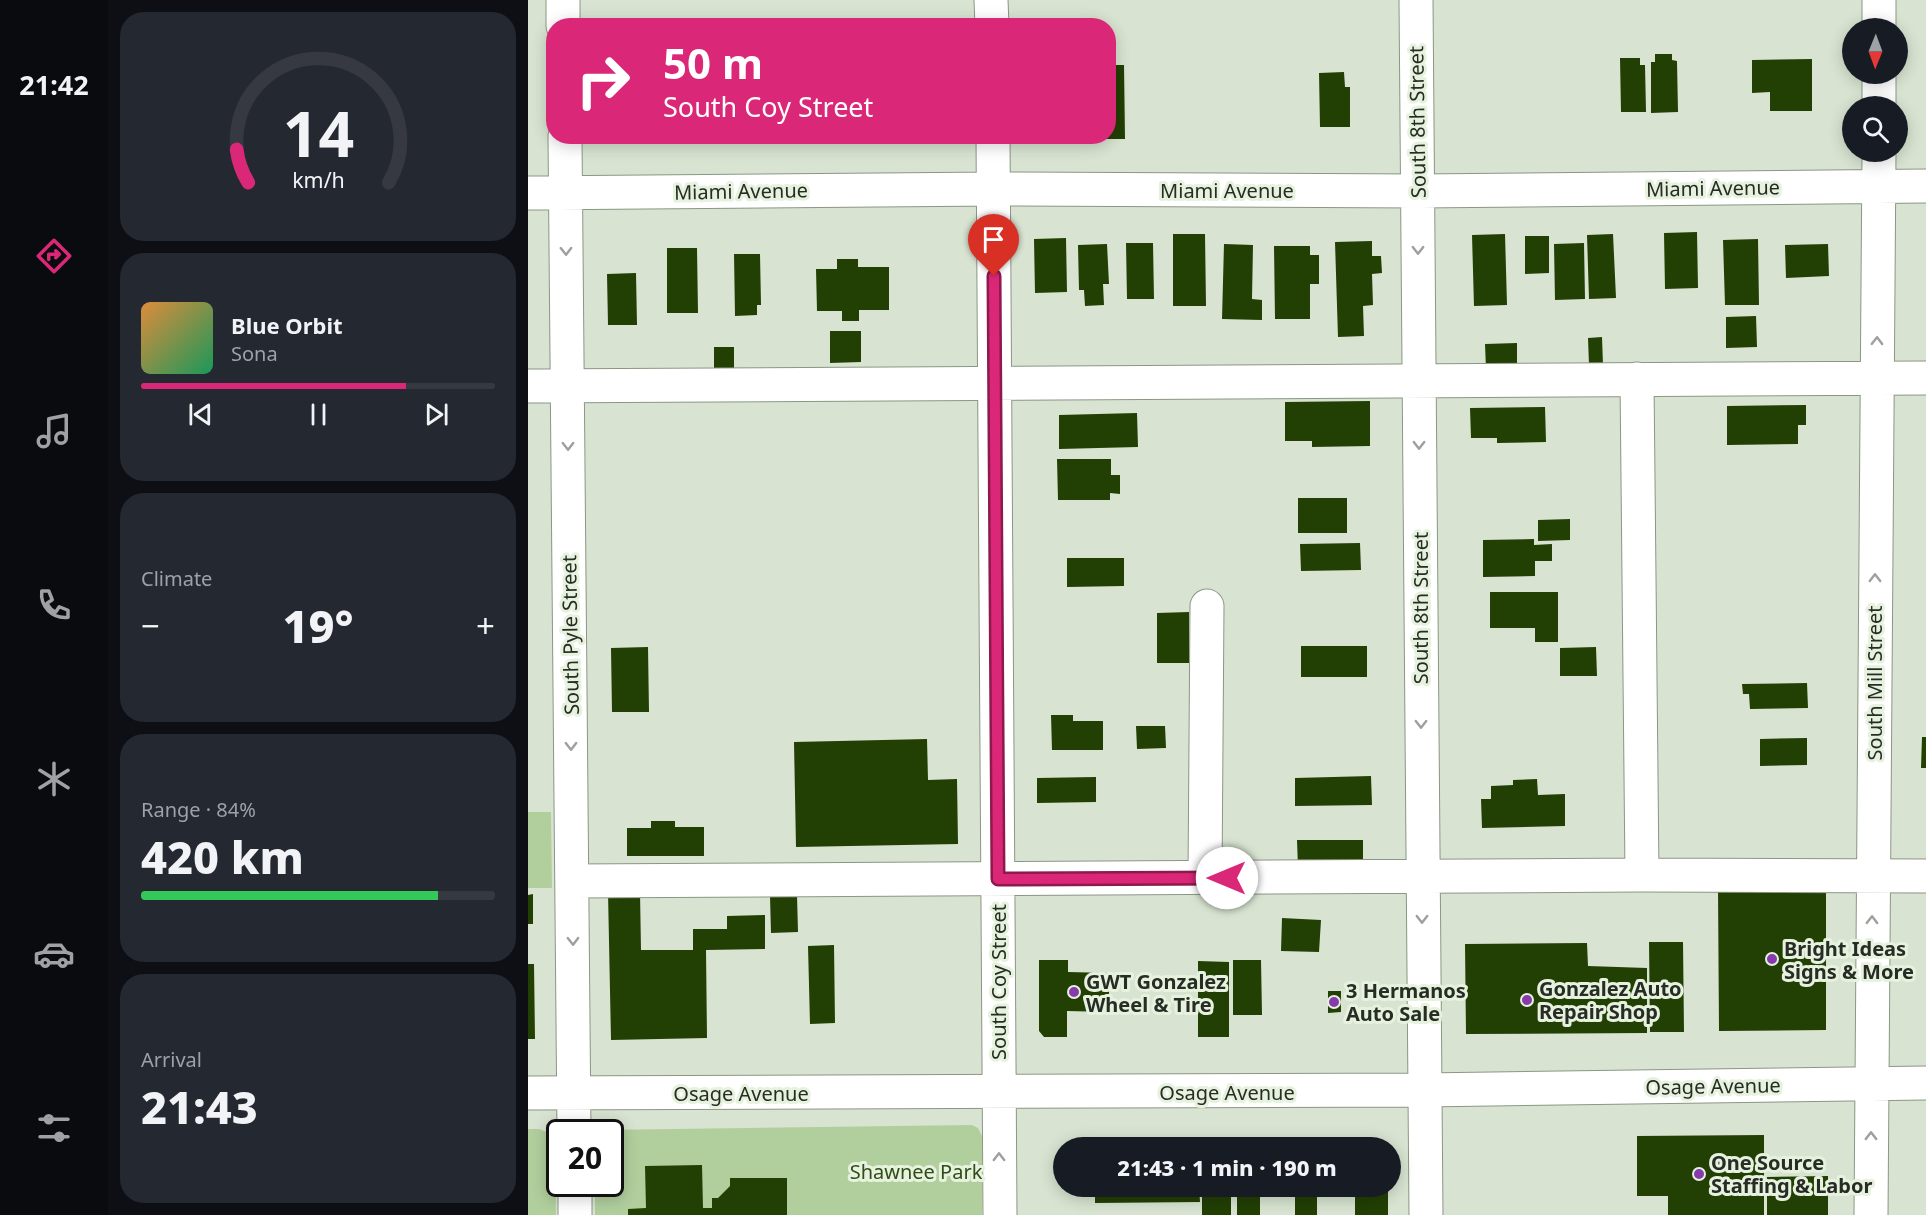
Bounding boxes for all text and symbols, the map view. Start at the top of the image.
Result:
north arrow [1842,18,1908,84]
map controls [1842,18,1908,162]
text: 50 m [663,34,763,91]
icon: right [564,42,642,120]
street label: South 8th Street [1402,46,1432,198]
text: 21:42 [19,66,89,103]
text: South Coy Street [663,88,873,125]
text: 14 [282,90,354,175]
button: search [1842,96,1908,162]
text: km/h [292,166,344,195]
street label: Miami Avenue [1646,173,1780,203]
street label: Miami Avenue [674,176,808,206]
street label: Miami Avenue [1160,177,1294,204]
pin [968,214,1019,276]
icon: arrive [977,223,1010,256]
icon: directions [33,235,75,277]
one-way arrow [1412,245,1424,254]
one-way arrow [560,247,572,256]
text: Blue Orbit [231,310,343,340]
one-way arrow [1871,336,1883,345]
text: Sona [231,340,278,367]
icon: previous [184,398,217,431]
icon: pause [302,398,335,431]
icon: next [420,398,453,431]
icon: music [33,410,75,452]
one-way arrow [1413,440,1425,449]
one-way arrow [562,442,574,451]
street label: South 8th Street [1407,532,1434,684]
street label: South Pyle Street [555,555,585,715]
text: Climate [141,565,212,592]
one-way arrow [1869,573,1881,582]
icon: phone [33,584,75,626]
text: 19° [282,595,354,656]
text: − [141,603,160,648]
text: + [476,603,495,648]
street label: South Mill Street [1861,606,1888,760]
one-way arrow [1415,719,1427,728]
one-way arrow [565,742,577,751]
icon: climate [33,758,75,800]
text: Range · 84% [141,796,256,823]
text: 420 km [141,826,304,887]
position arrow [1195,846,1259,910]
street label: South Coy Street [985,904,1012,1060]
one-way arrow [1416,914,1428,923]
one-way arrow [1866,915,1878,924]
icon: car [33,933,75,975]
place label: Bright Ideas Signs & More [1784,935,1914,985]
one-way arrow [566,937,579,946]
marker: Bright Ideas Signs & More [1765,952,1779,966]
place label: GWT Gonzalez Wheel & Tire [1086,968,1226,1018]
place label: Gonzalez Auto Repair Shop [1539,975,1682,1025]
place label: 3 Hermanos Auto Sale [1346,977,1466,1027]
marker: GWT Gonzalez Wheel & Tire [1067,985,1081,999]
marker: Gonzalez Auto Repair Shop [1520,993,1534,1007]
marker: 3 Hermanos Auto Sale [1327,995,1341,1009]
text: Arrival [141,1046,202,1073]
street label: Osage Avenue [1645,1071,1781,1101]
text: 21:43 [141,1076,258,1137]
street label: Osage Avenue [1159,1079,1295,1106]
street label: Osage Avenue [673,1080,809,1107]
icon: filters [33,1107,75,1149]
speed limit sign: 20 [546,1119,624,1197]
one-way arrow [1865,1131,1877,1140]
place label: One Source Staffing & Labor [1711,1149,1872,1199]
one-way arrow [993,1152,1006,1161]
text: 21:43 · 1 min · 190 m [1117,1152,1337,1182]
park label: Shawnee Park [850,1158,983,1185]
marker: One Source Staffing & Labor [1692,1167,1706,1181]

